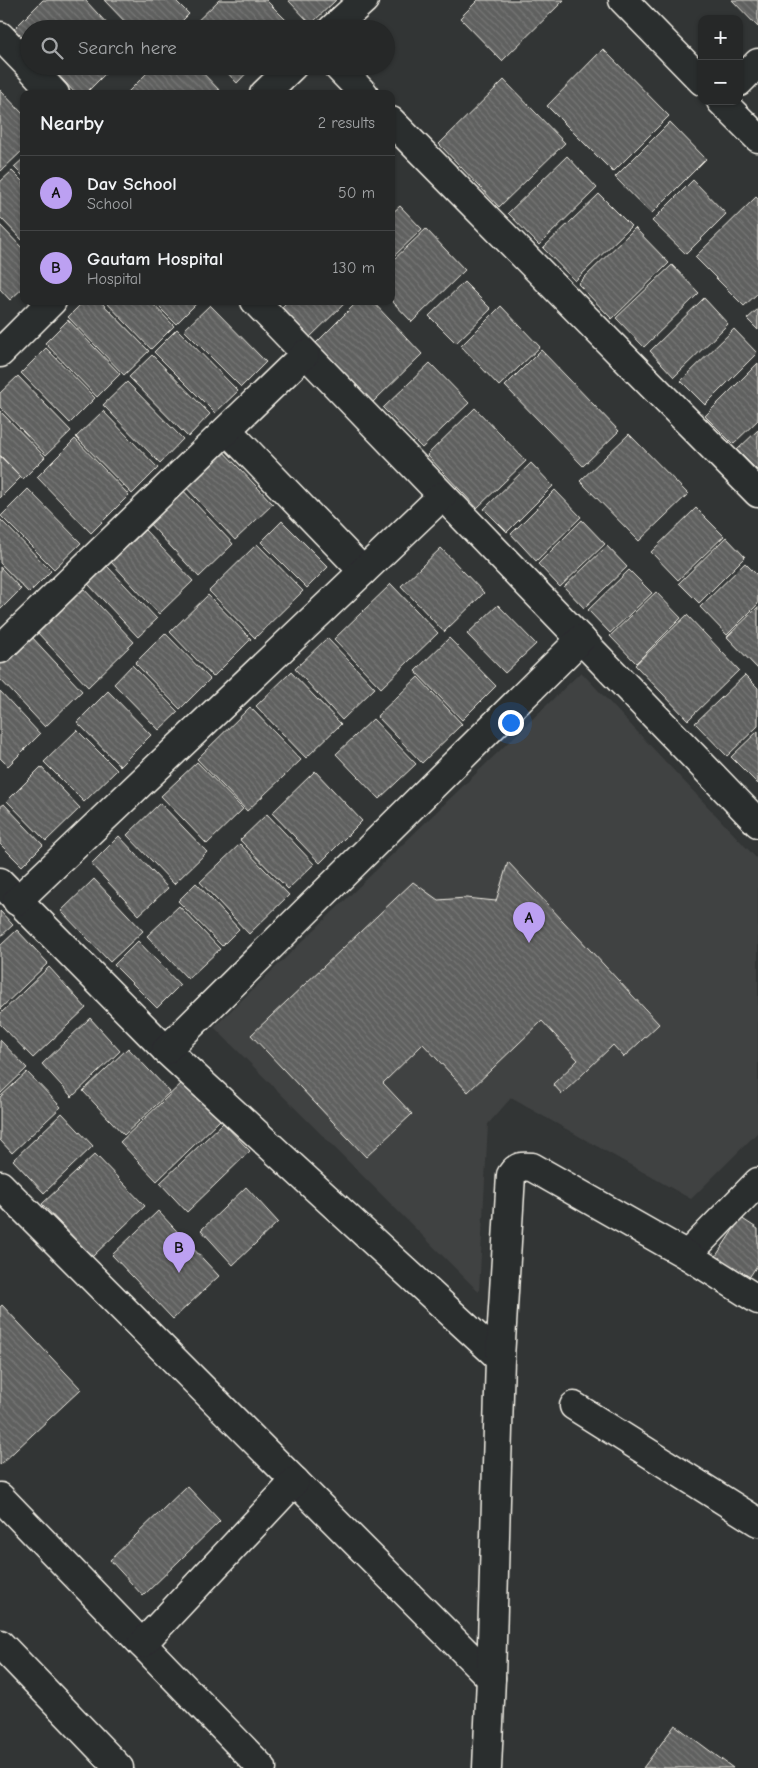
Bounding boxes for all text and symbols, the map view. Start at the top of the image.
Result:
map controls [698,15,743,105]
button: + [698,15,743,60]
search box [20,20,395,75]
icon: search [38,34,66,62]
text: Search here [78,37,177,59]
button: − [698,60,743,105]
text: Nearby [40,111,104,135]
text: 2 results [318,114,375,132]
text: Dav School [87,173,177,195]
text: A [52,184,60,202]
text: 50 m [338,184,375,202]
text: School [87,195,133,213]
text: Gautam Hospital [87,248,223,270]
text: B [51,259,61,277]
text: 130 m [332,259,375,277]
text: Hospital [87,270,142,288]
your location [498,710,524,736]
pin: A [513,902,545,943]
pin: B [163,1232,195,1273]

